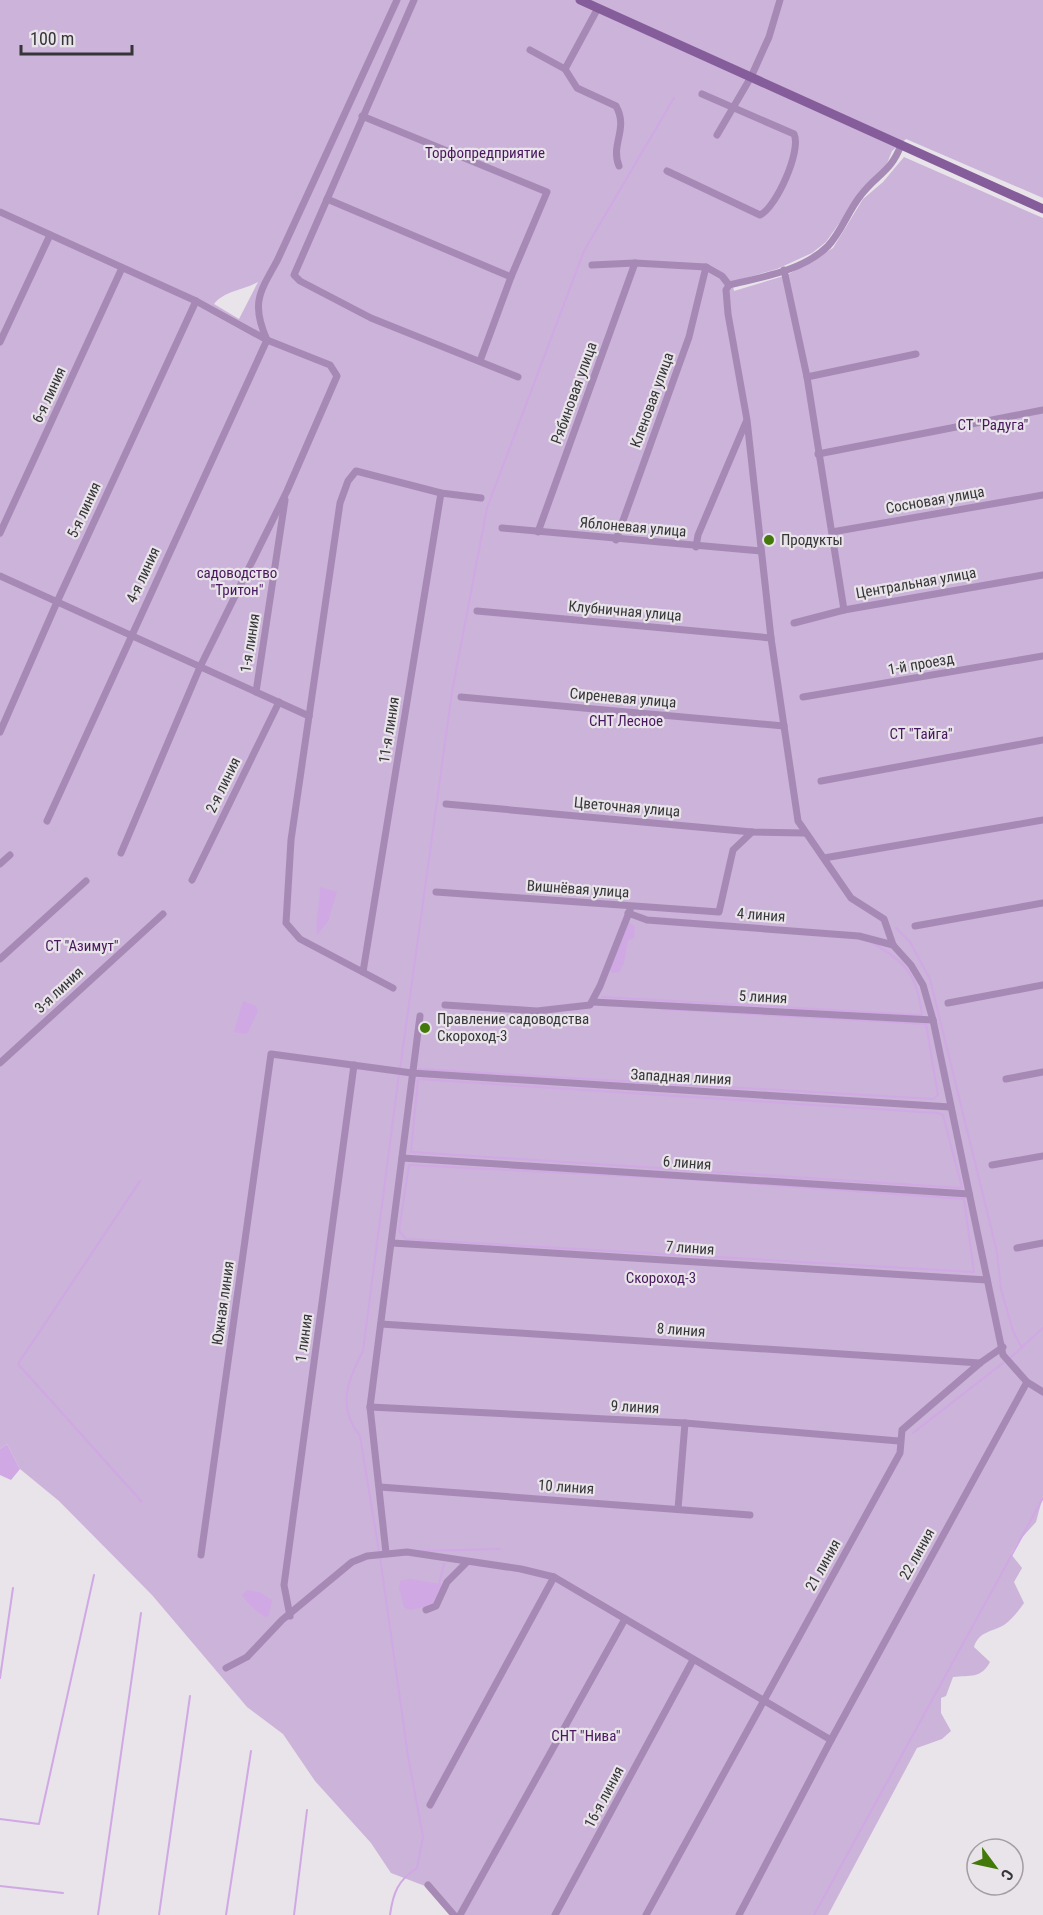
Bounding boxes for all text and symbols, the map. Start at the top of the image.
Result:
scale bar [21,18,132,56]
text: 100 m [30,28,74,49]
park label: Торфопредприятие [425,144,545,162]
street label: Рябиновая улица [547,340,601,446]
street label: Кленовая улица [626,350,678,450]
street label: 6-я линия [28,364,70,426]
park label: СТ "Радуга" [958,416,1029,434]
street label: 5-я линия [63,479,105,541]
street label: Сосновая улица [884,482,986,518]
street label: Яблоневая улица [579,513,687,541]
place label: Продукты [781,531,843,549]
marker: Продукты [762,533,776,547]
street label: 4-я линия [122,544,164,606]
park label: садоводство "Тритон" [197,564,277,599]
street label: Центральная улица [854,564,978,602]
street label: Клубничная улица [568,597,682,625]
street label: 1-я линия [236,612,264,674]
street label: 1-й проезд [887,649,955,679]
street label: Сиреневая улица [569,684,677,712]
street label: 11-я линия [375,695,403,765]
park label: СНТ Лесное [589,712,663,730]
park label: СТ "Тайга" [890,725,953,743]
street label: 2-я линия [202,754,244,816]
street label: Цветочная улица [573,793,681,821]
street label: Вишнёвая улица [526,876,630,902]
street label: 4 линия [736,904,786,926]
park label: СТ "Азимут" [45,937,119,955]
street label: 3-я линия [31,963,87,1017]
street label: 5 линия [738,987,788,1007]
place label: Правление садоводства Скороход-3 [437,1010,589,1045]
marker: Правление садоводства Скороход-3 [418,1021,432,1035]
street label: Западная линия [630,1065,732,1089]
street label: 6 линия [662,1152,712,1174]
street label: 7 линия [665,1237,715,1259]
street label: Южная линия [208,1260,238,1346]
park label: Скороход-3 [626,1269,696,1287]
street label: 1 линия [292,1313,316,1363]
street label: 8 линия [656,1319,706,1341]
street label: 9 линия [610,1397,660,1417]
street label: 10 линия [537,1476,595,1498]
street label: 22 линия [896,1525,938,1583]
street label: 21 линия [802,1536,844,1594]
park label: СНТ "Нива" [551,1727,621,1745]
street label: 16-я линия [580,1763,628,1831]
north arrow [965,1837,1025,1897]
text: С [997,1866,1018,1884]

